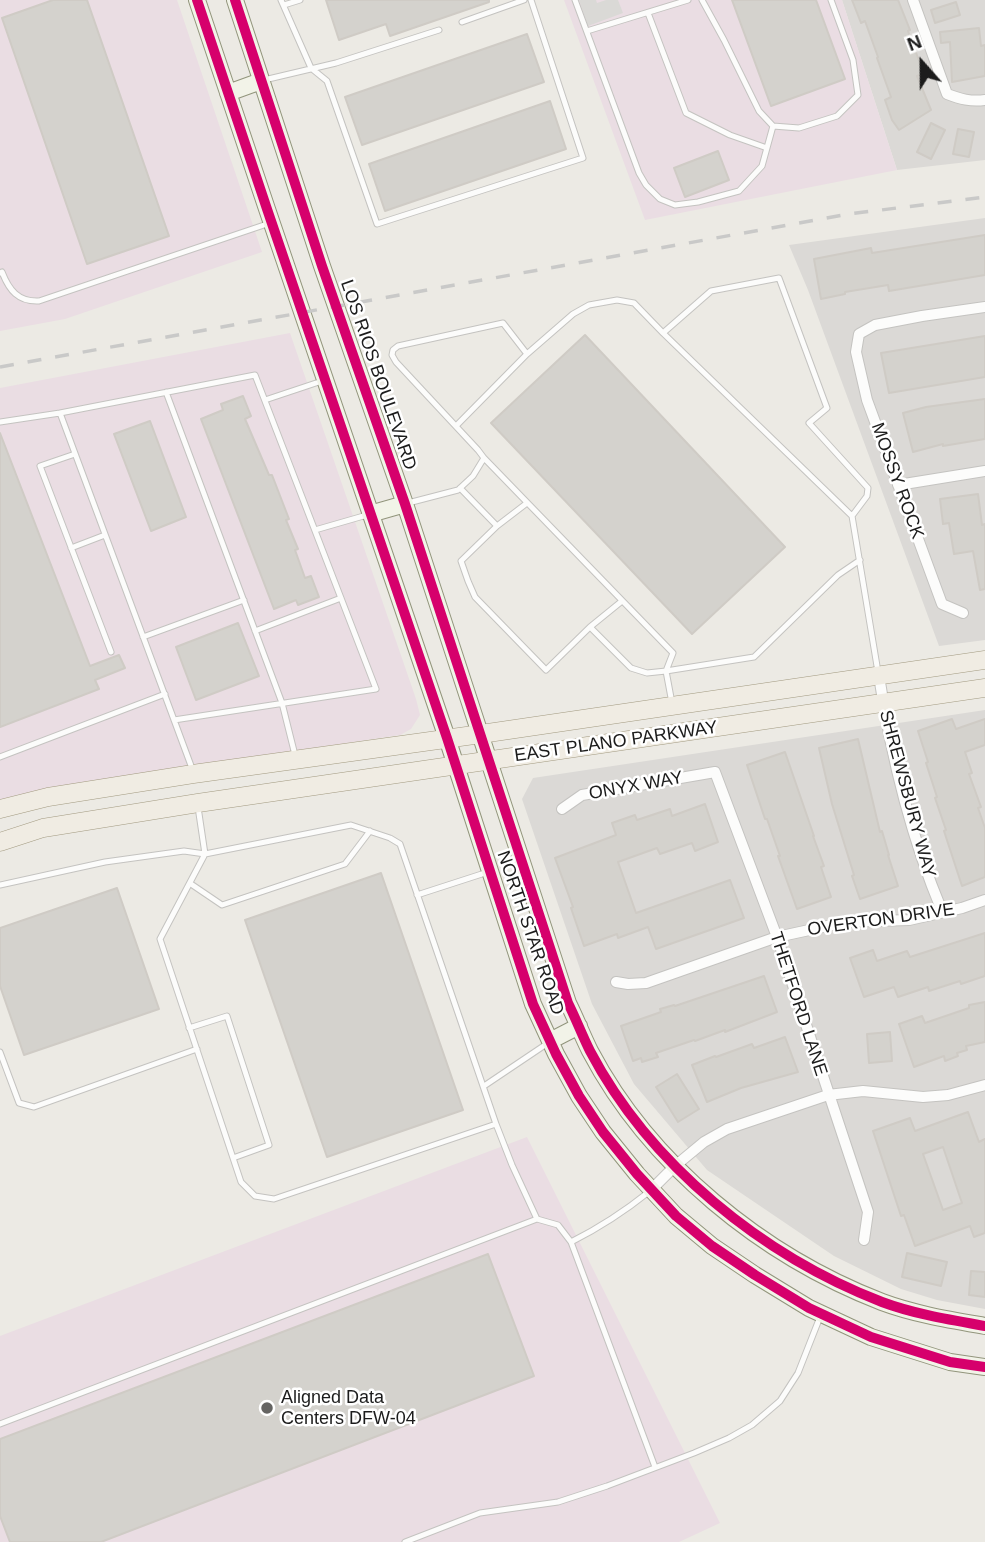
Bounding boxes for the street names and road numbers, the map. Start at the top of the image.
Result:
street label: LOS RIOS BOULEVARD [335,277,421,473]
street label: MOSSY ROCK [866,420,928,542]
street label: SHREWSBURY WAY [874,708,940,880]
street label: EAST PLANO PARKWAY [513,717,719,767]
street label: ONYX WAY [587,767,685,805]
street label: NORTH STAR ROAD [492,848,568,1018]
street label: OVERTON DRIVE [806,899,956,941]
street label: THETFORD LANE [765,929,831,1079]

